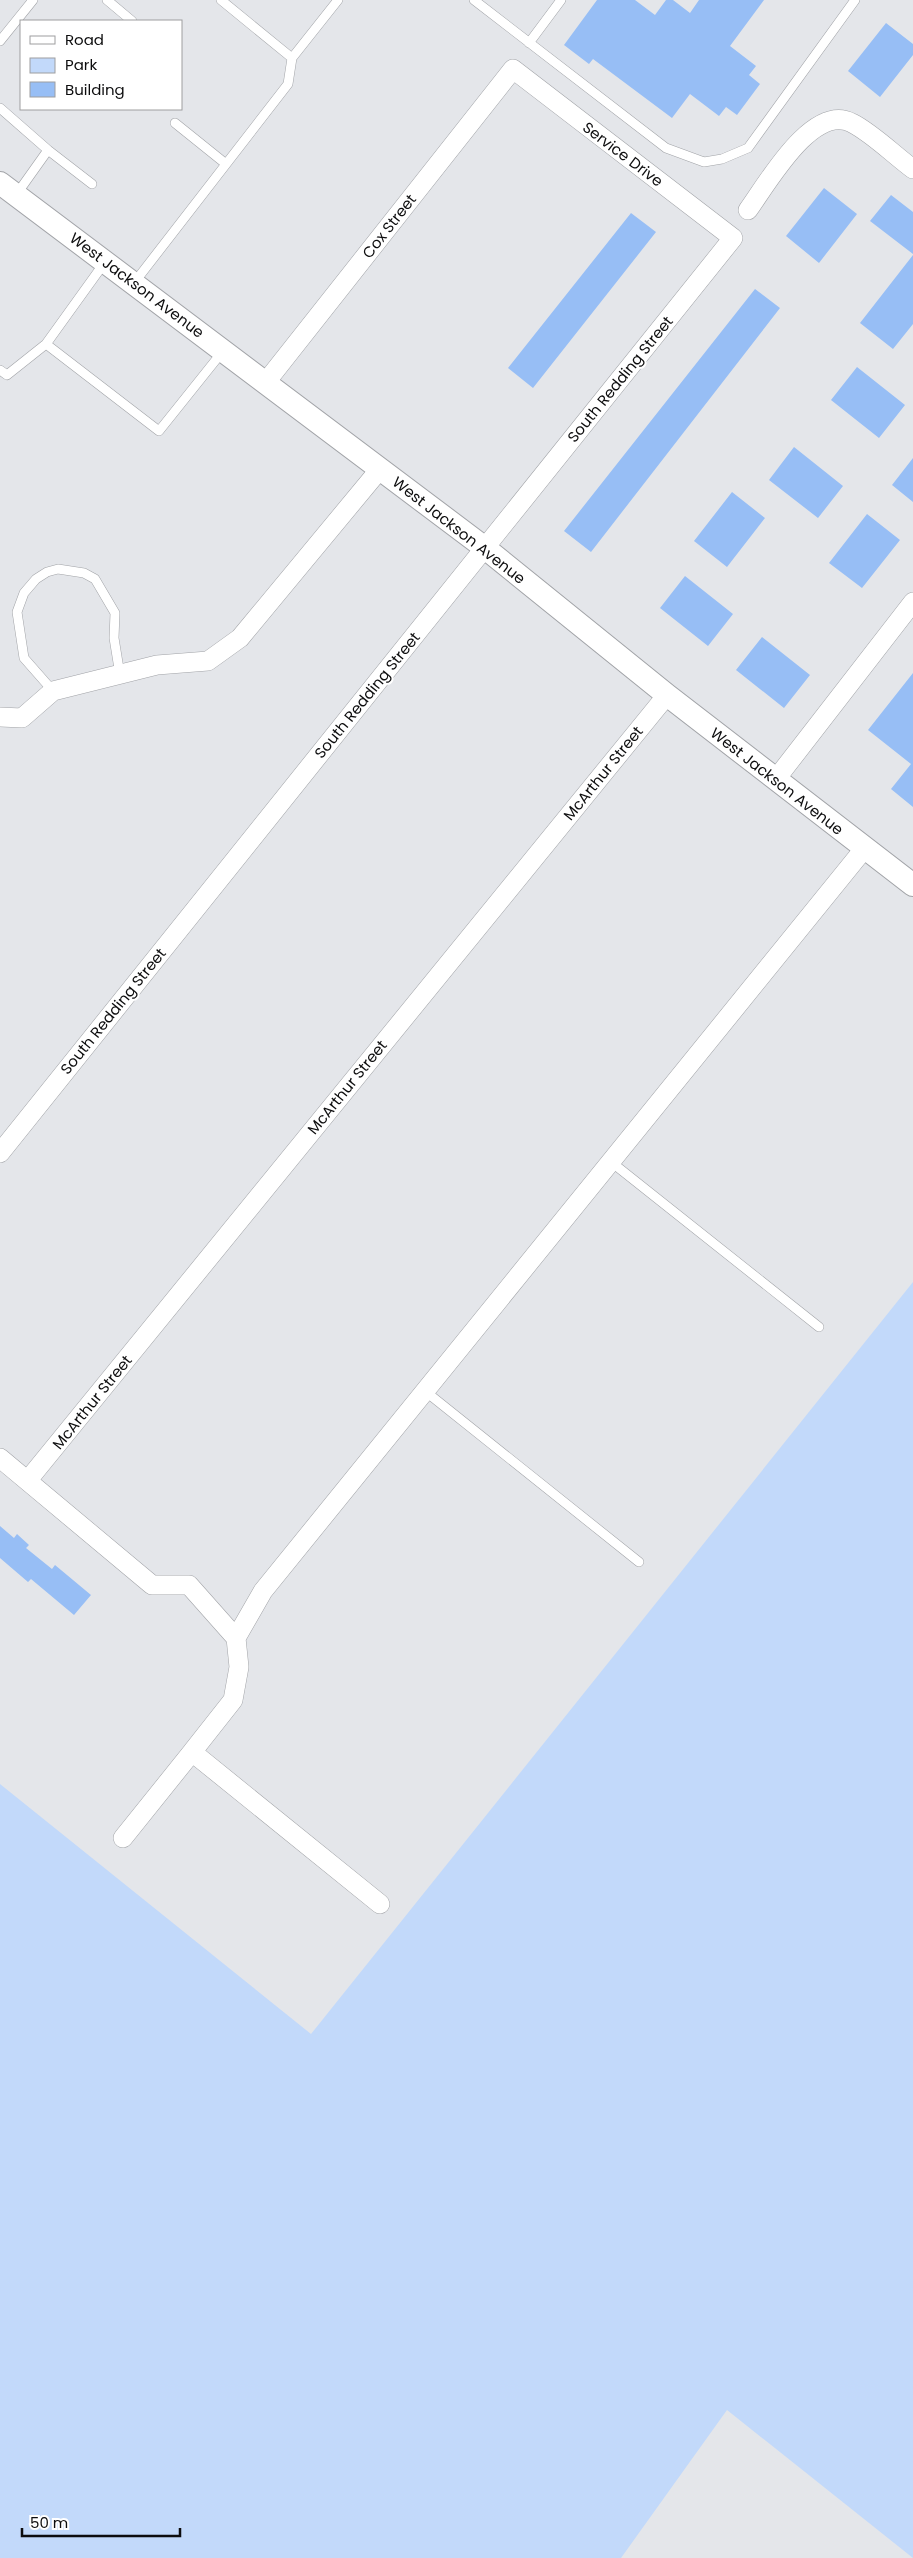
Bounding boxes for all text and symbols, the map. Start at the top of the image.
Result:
legend [20,20,182,110]
text: Road [65,29,104,50]
text: Park [65,54,97,75]
text: Building [65,79,125,100]
street label: Service Drive [578,117,668,191]
street label: Cox Street [357,189,421,263]
street label: West Jackson Avenue [65,227,209,343]
street label: South Redding Street [562,311,678,447]
street label: West Jackson Avenue [388,471,530,589]
street label: South Redding Street [309,627,425,763]
street label: McArthur Street [558,721,648,825]
street label: West Jackson Avenue [706,722,848,840]
street label: South Redding Street [55,943,171,1079]
street label: McArthur Street [302,1035,392,1139]
street label: McArthur Street [47,1350,137,1454]
scale bar [22,2506,180,2538]
text: 50 m [30,2512,68,2533]

